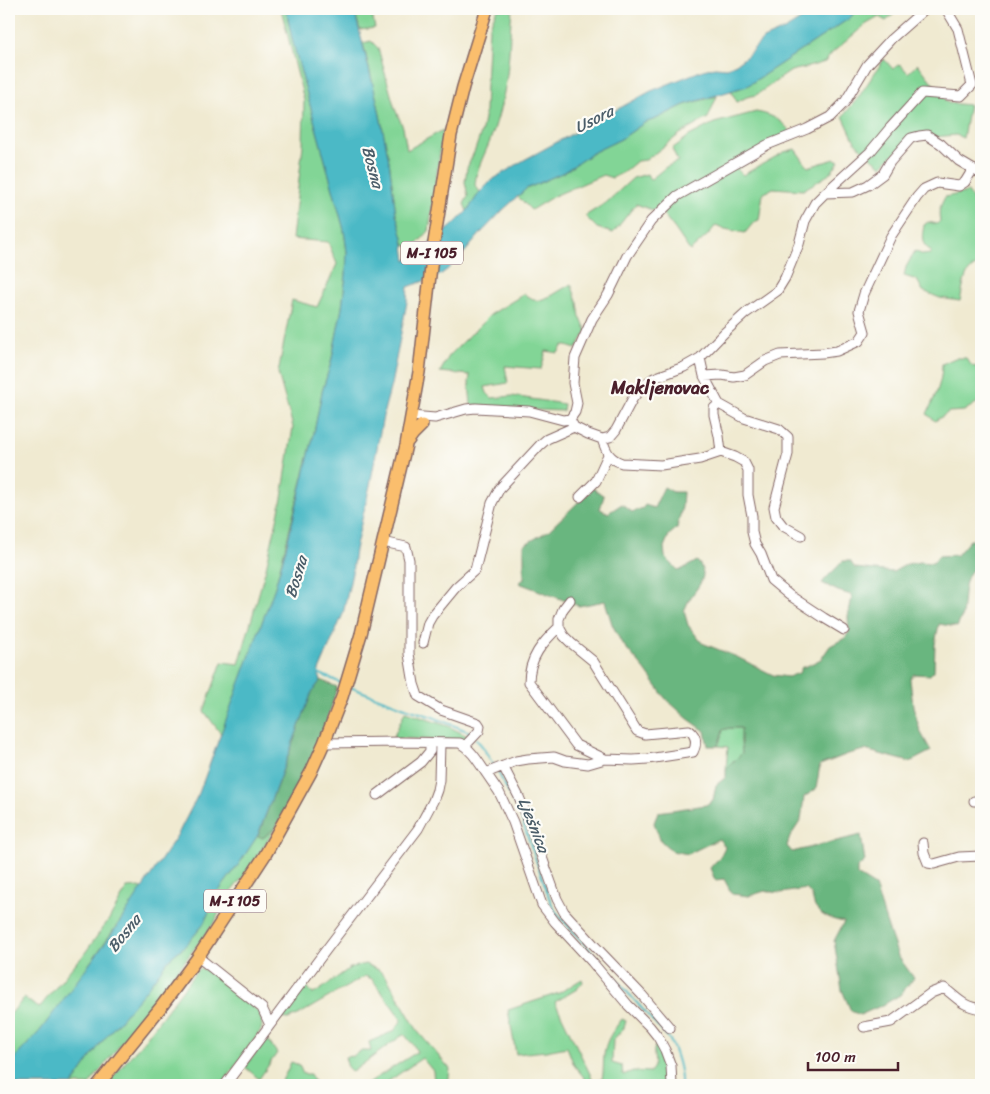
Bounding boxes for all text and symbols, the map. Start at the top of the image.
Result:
water label: Usora [569,96,620,141]
water label: Bosna [354,143,393,193]
road number: M-I 105 [401,242,463,264]
district label: Makljenovac [610,372,710,404]
water label: Bosna [276,551,317,601]
water label: Lješnica [510,793,559,859]
road number: M-I 105 [204,889,266,912]
water label: Bosna [99,906,150,959]
scale bar [808,1039,898,1071]
text: 100 m [815,1044,856,1070]

